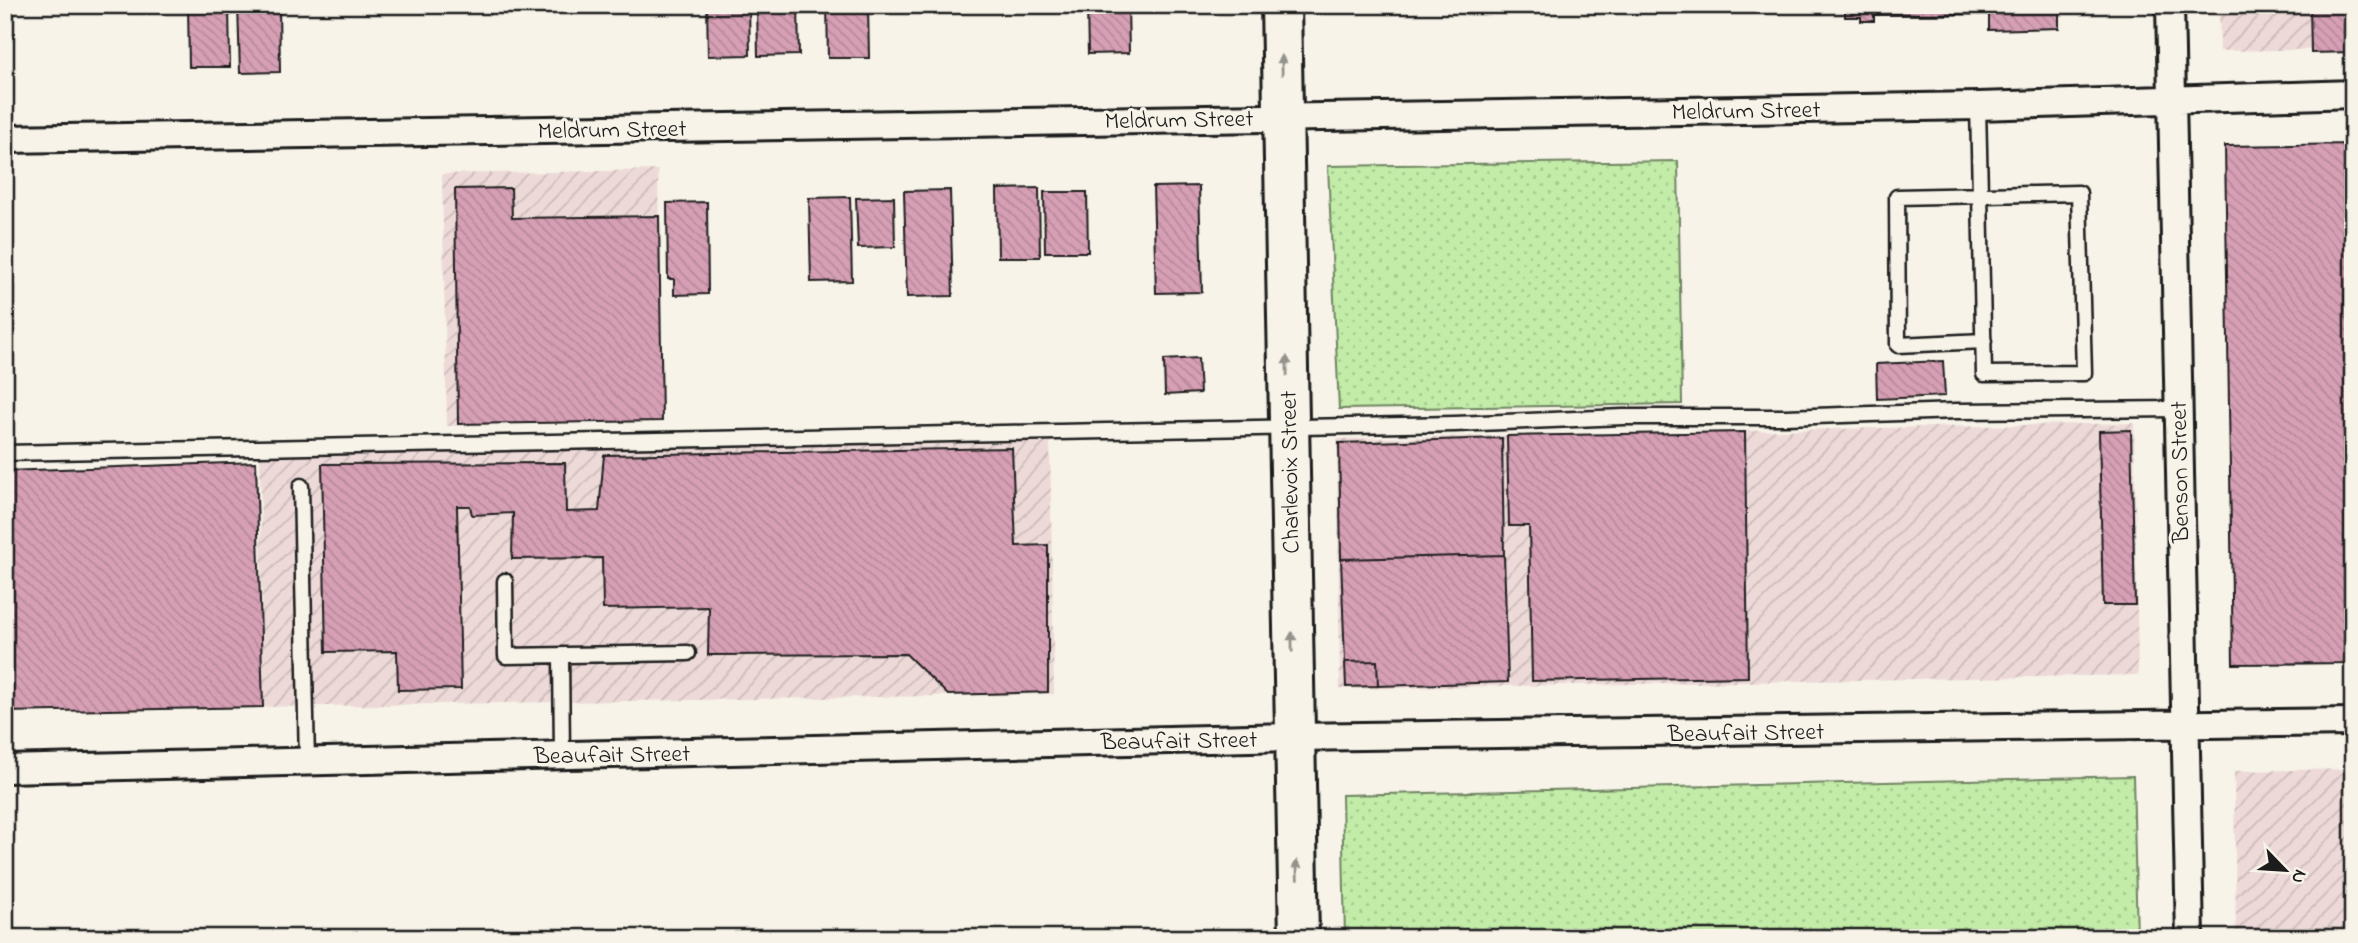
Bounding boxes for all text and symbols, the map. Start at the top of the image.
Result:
one-way arrow [1277,53,1288,75]
street label: Meldrum Street [1671,94,1821,131]
street label: Meldrum Street [1104,103,1254,140]
street label: Meldrum Street [537,113,687,150]
one-way arrow [1281,354,1293,376]
street label: Charlevoix Street [1273,390,1310,554]
street label: Benson Street [2163,401,2200,544]
one-way arrow [1286,631,1298,653]
street label: Beaufait Street [1667,716,1825,753]
street label: Beaufait Street [1100,724,1258,761]
street label: Beaufait Street [533,738,691,775]
north arrow [2250,834,2320,904]
one-way arrow [1292,858,1303,880]
text: N [2283,865,2313,888]

